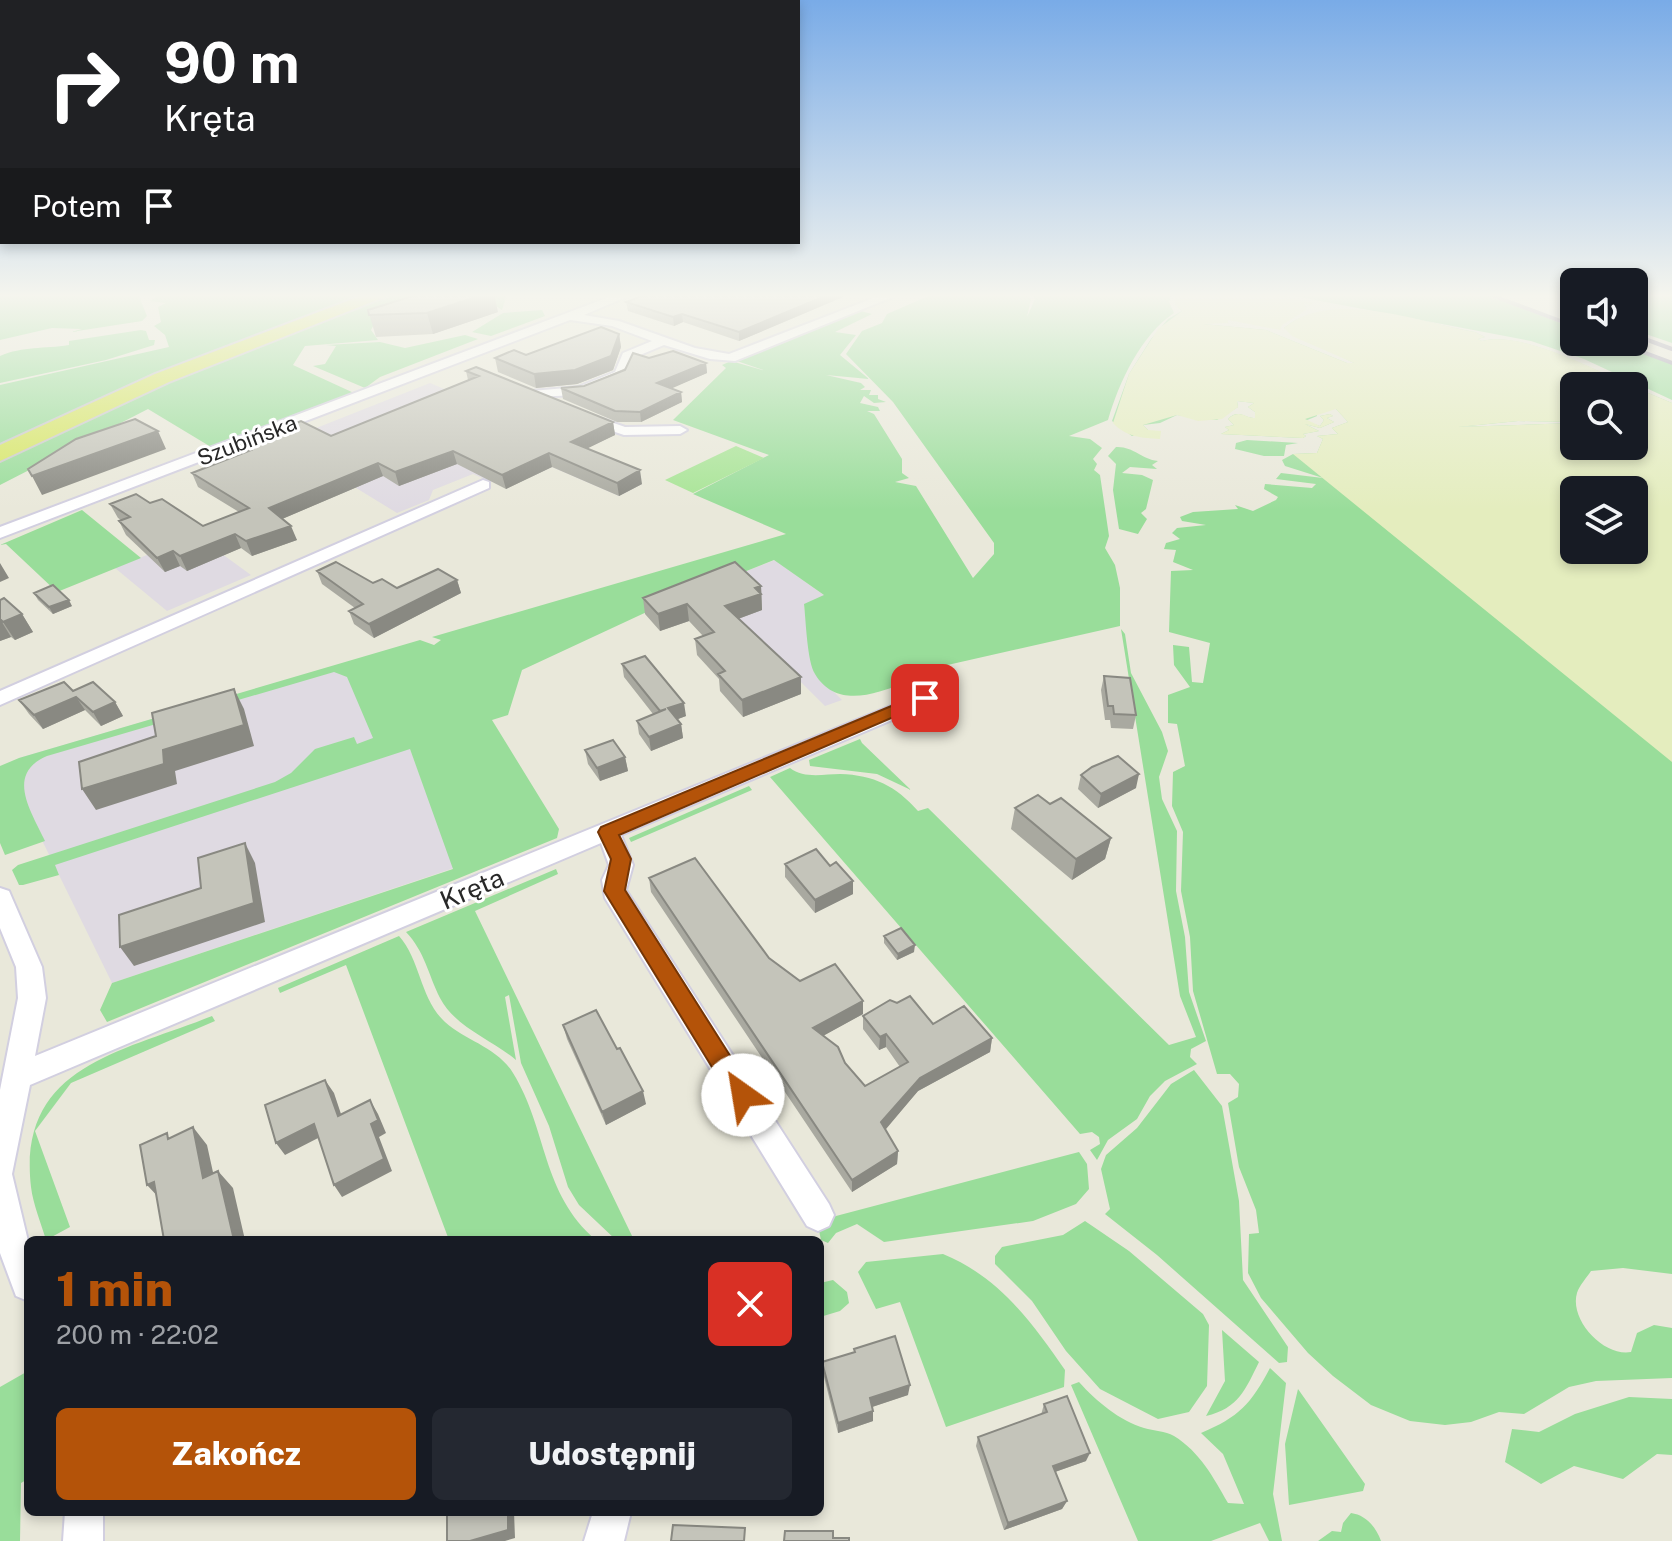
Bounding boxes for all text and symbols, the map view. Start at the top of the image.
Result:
text: 90 m [164,30,300,96]
icon: right [32,32,136,136]
text: Kręta [164,97,256,139]
icon: arrive [137,184,181,228]
text: Potem [32,188,121,224]
map controls [1560,268,1648,564]
button: sound [1560,268,1648,356]
button: search [1560,372,1648,460]
street label: Szubińska [193,409,301,471]
button: layers [1560,476,1648,564]
pin [891,664,959,732]
icon: arrive [903,676,947,720]
street label: Kręta [435,861,508,916]
position arrow [701,1053,785,1137]
text: 1 min [56,1260,173,1317]
button: close [708,1262,792,1346]
text: 200 m · 22:02 [56,1319,219,1350]
button: Zakończ [56,1408,416,1500]
button: Udostępnij [432,1408,792,1500]

